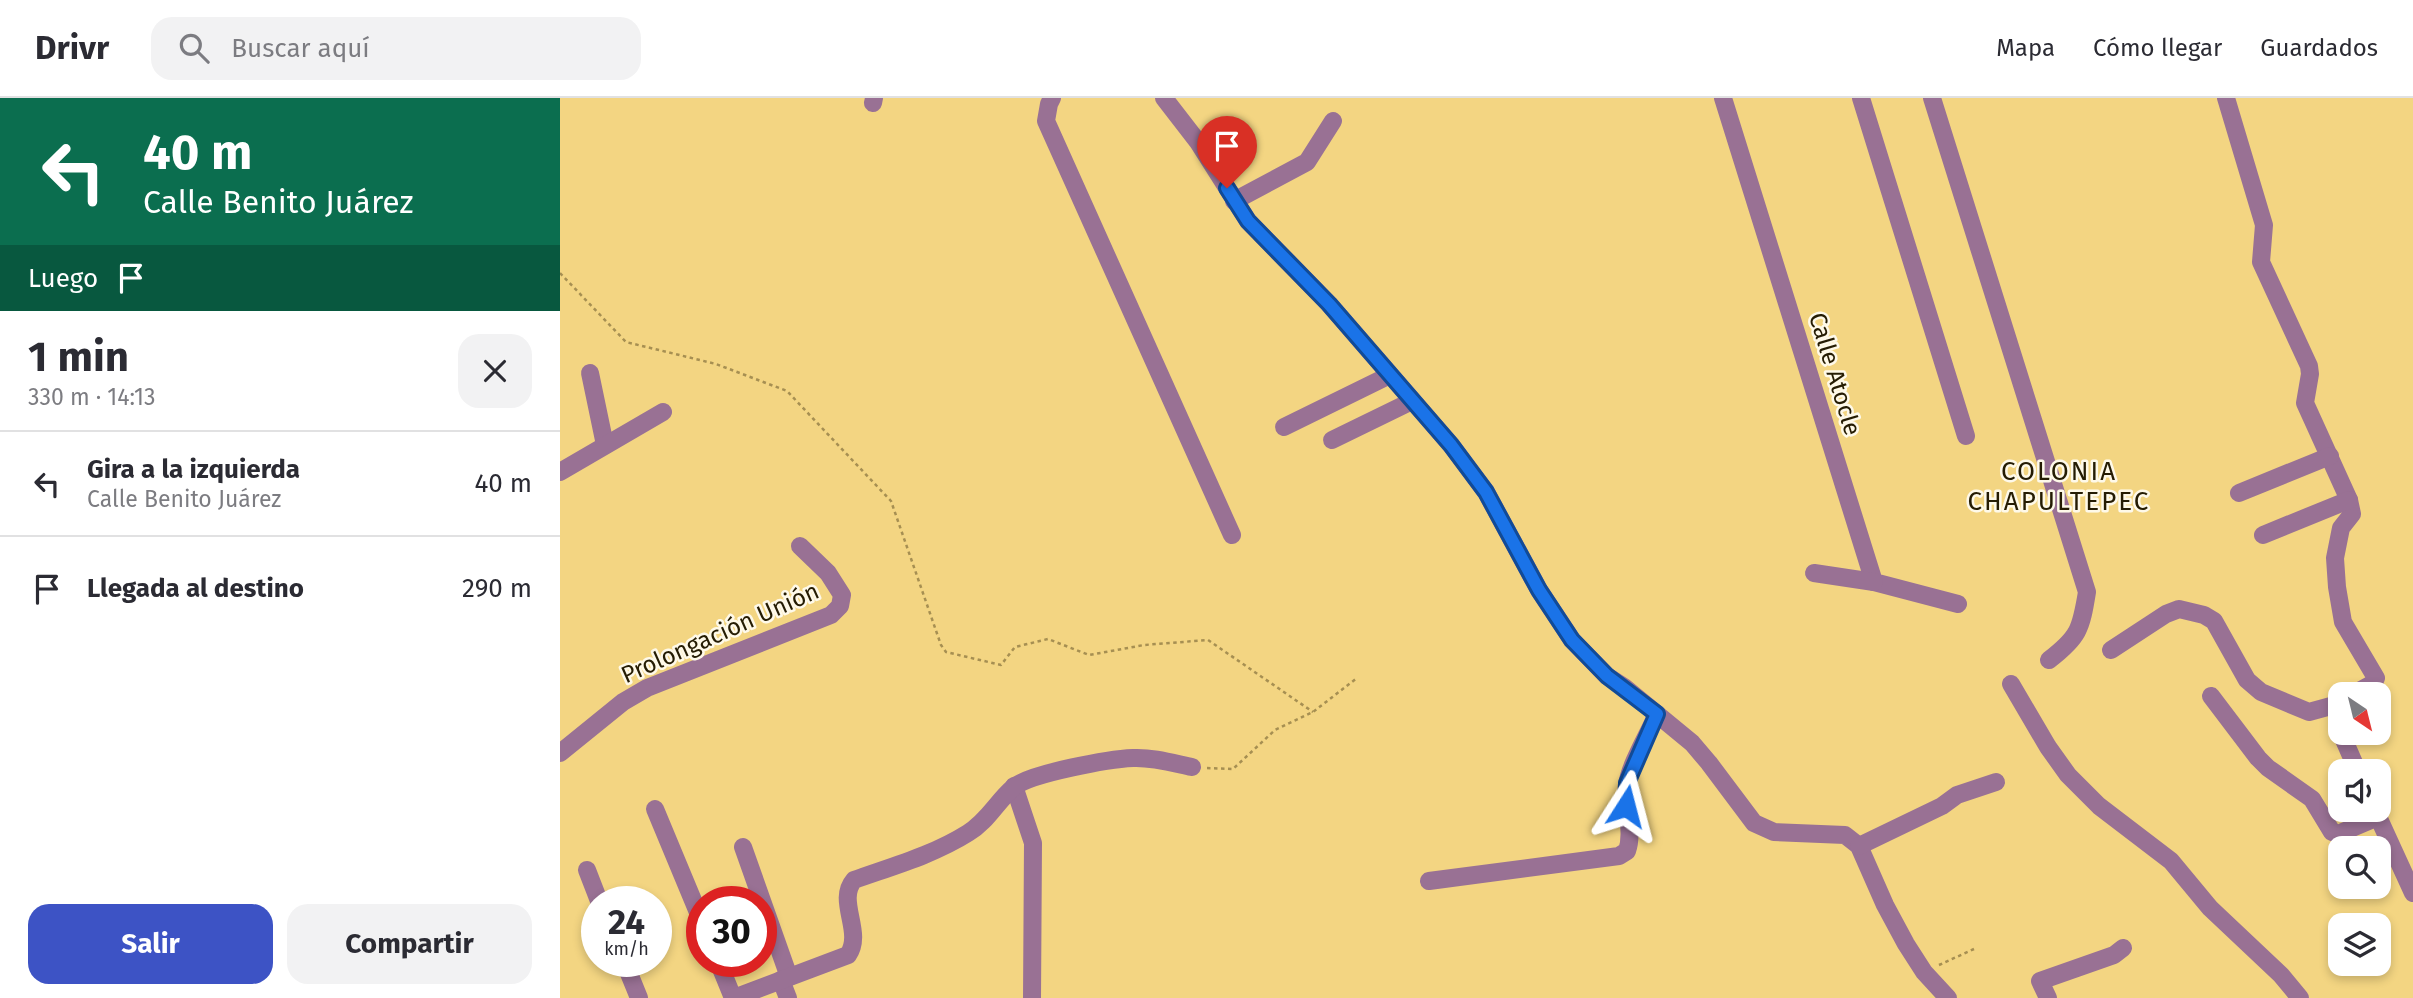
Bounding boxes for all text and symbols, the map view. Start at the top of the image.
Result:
search box [151,17,641,80]
text: Drivr [35,28,109,68]
icon: search [175,29,213,67]
text: Buscar aquí [231,33,370,64]
text: Mapa [1996,34,2055,62]
text: Cómo llegar [2093,34,2222,62]
text: Guardados [2260,34,2378,62]
pin [1197,116,1257,188]
text: 40 m [143,123,252,182]
icon: left [28,126,119,217]
icon: arrive [1208,127,1246,165]
text: Calle Benito Juárez [143,183,414,221]
icon: arrive [112,259,150,297]
text: Luego [28,263,98,294]
street label: Calle Atocle [1803,309,1867,439]
text: 1 min [28,332,129,382]
button: close [458,334,532,408]
text: 330 m · 14:13 [28,383,156,411]
text: Gira a la izquierda [87,454,300,485]
district label: COLONIA CHAPULTEPEC [1968,456,2150,517]
icon: left [28,465,66,503]
text: 40 m [474,468,532,499]
text: Calle Benito Juárez [87,485,281,513]
icon: arrive [28,570,66,608]
text: Llegada al destino [87,573,304,604]
text: 290 m [462,573,532,604]
street label: Prolongación Unión [617,577,823,689]
north arrow [2328,682,2390,746]
map controls [2328,682,2391,976]
button: sound [2328,759,2391,822]
position arrow [1589,769,1663,843]
button: search [2328,836,2391,899]
speed limit sign: 30 [686,886,777,977]
text: 24 [608,901,645,943]
button: Salir [28,904,273,984]
button: Compartir [287,904,532,984]
button: layers [2328,913,2391,976]
text: km/h [604,938,649,960]

